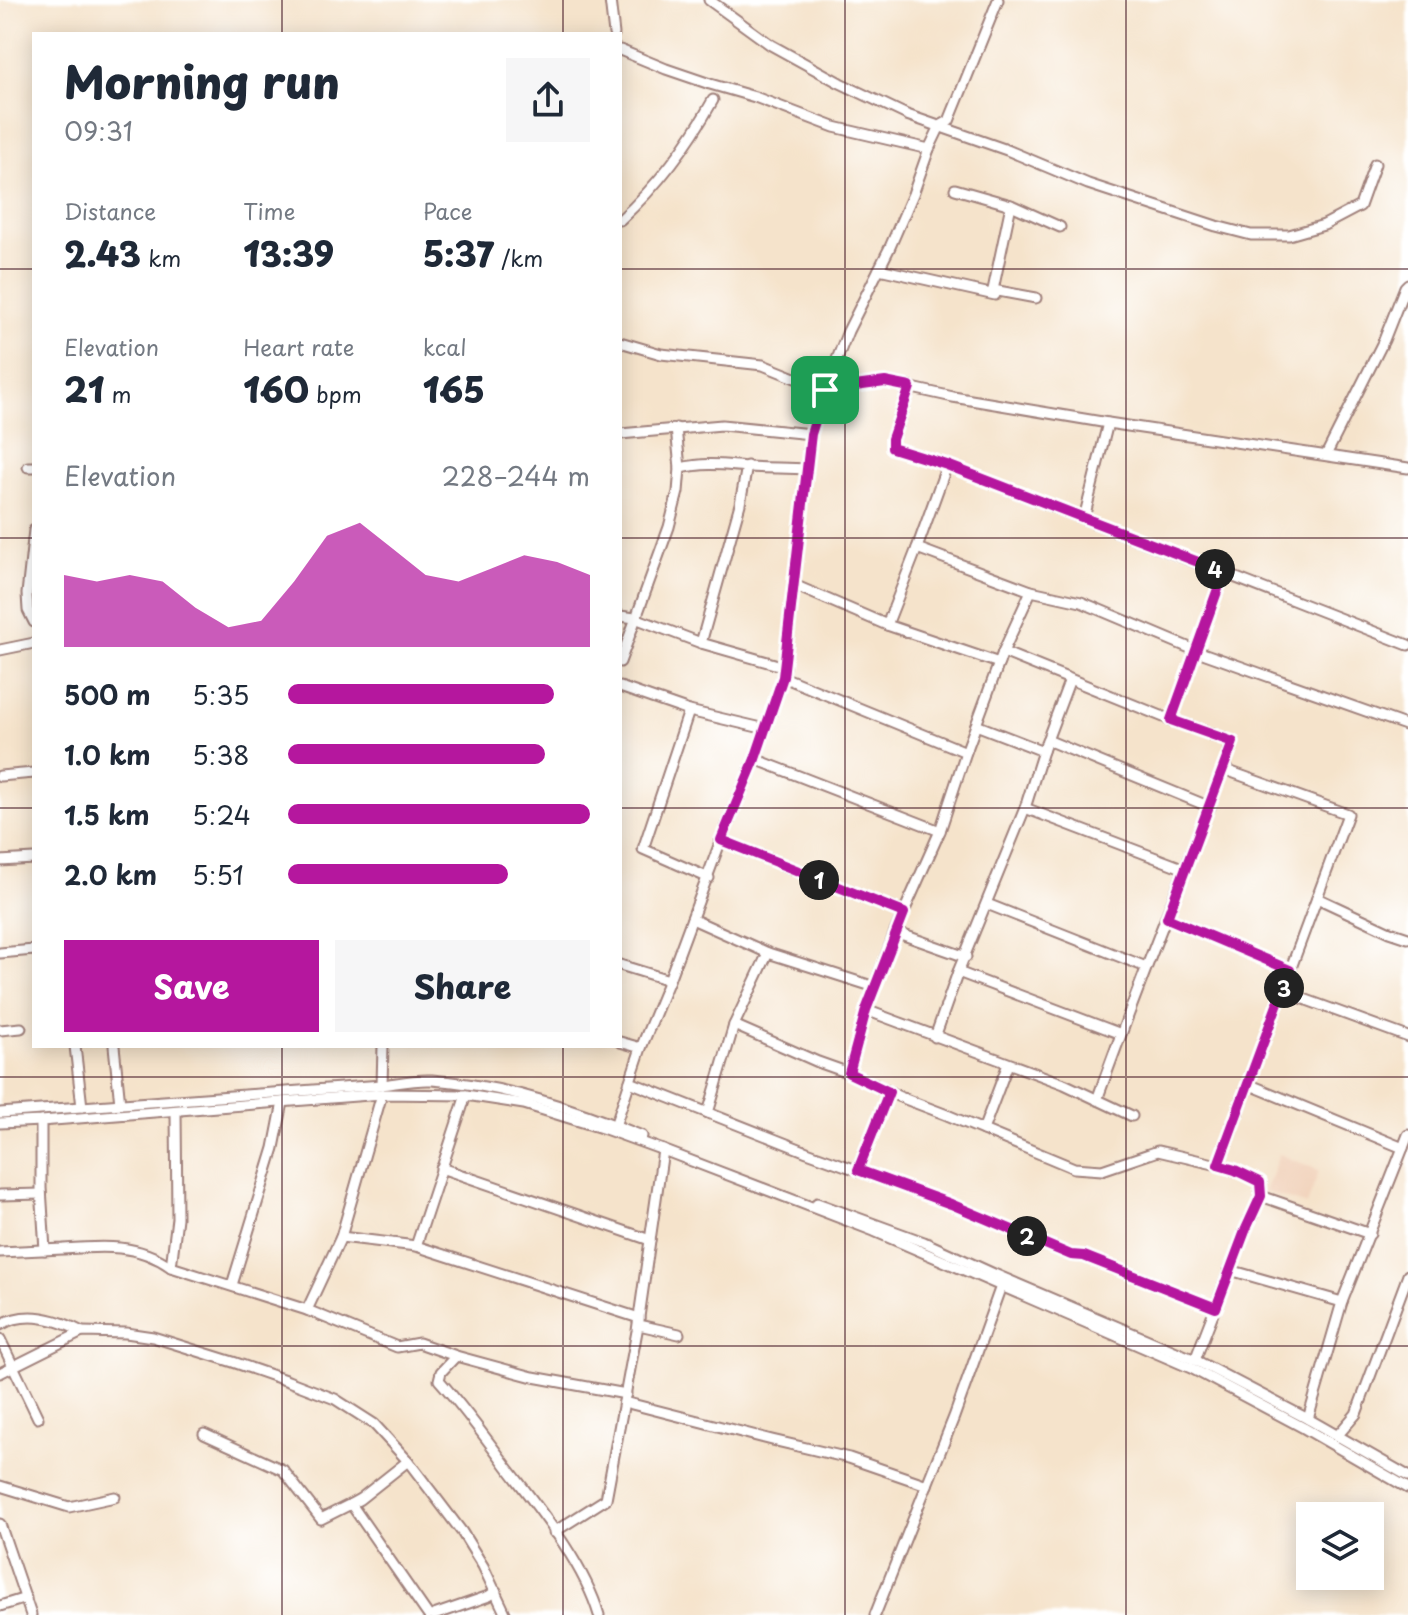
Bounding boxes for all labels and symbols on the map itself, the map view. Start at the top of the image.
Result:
pin [791,356,859,424]
pin: 4 [1195,549,1235,589]
pin: 1 [799,860,839,900]
pin: 3 [1264,968,1304,1008]
pin: 2 [1007,1216,1047,1256]

